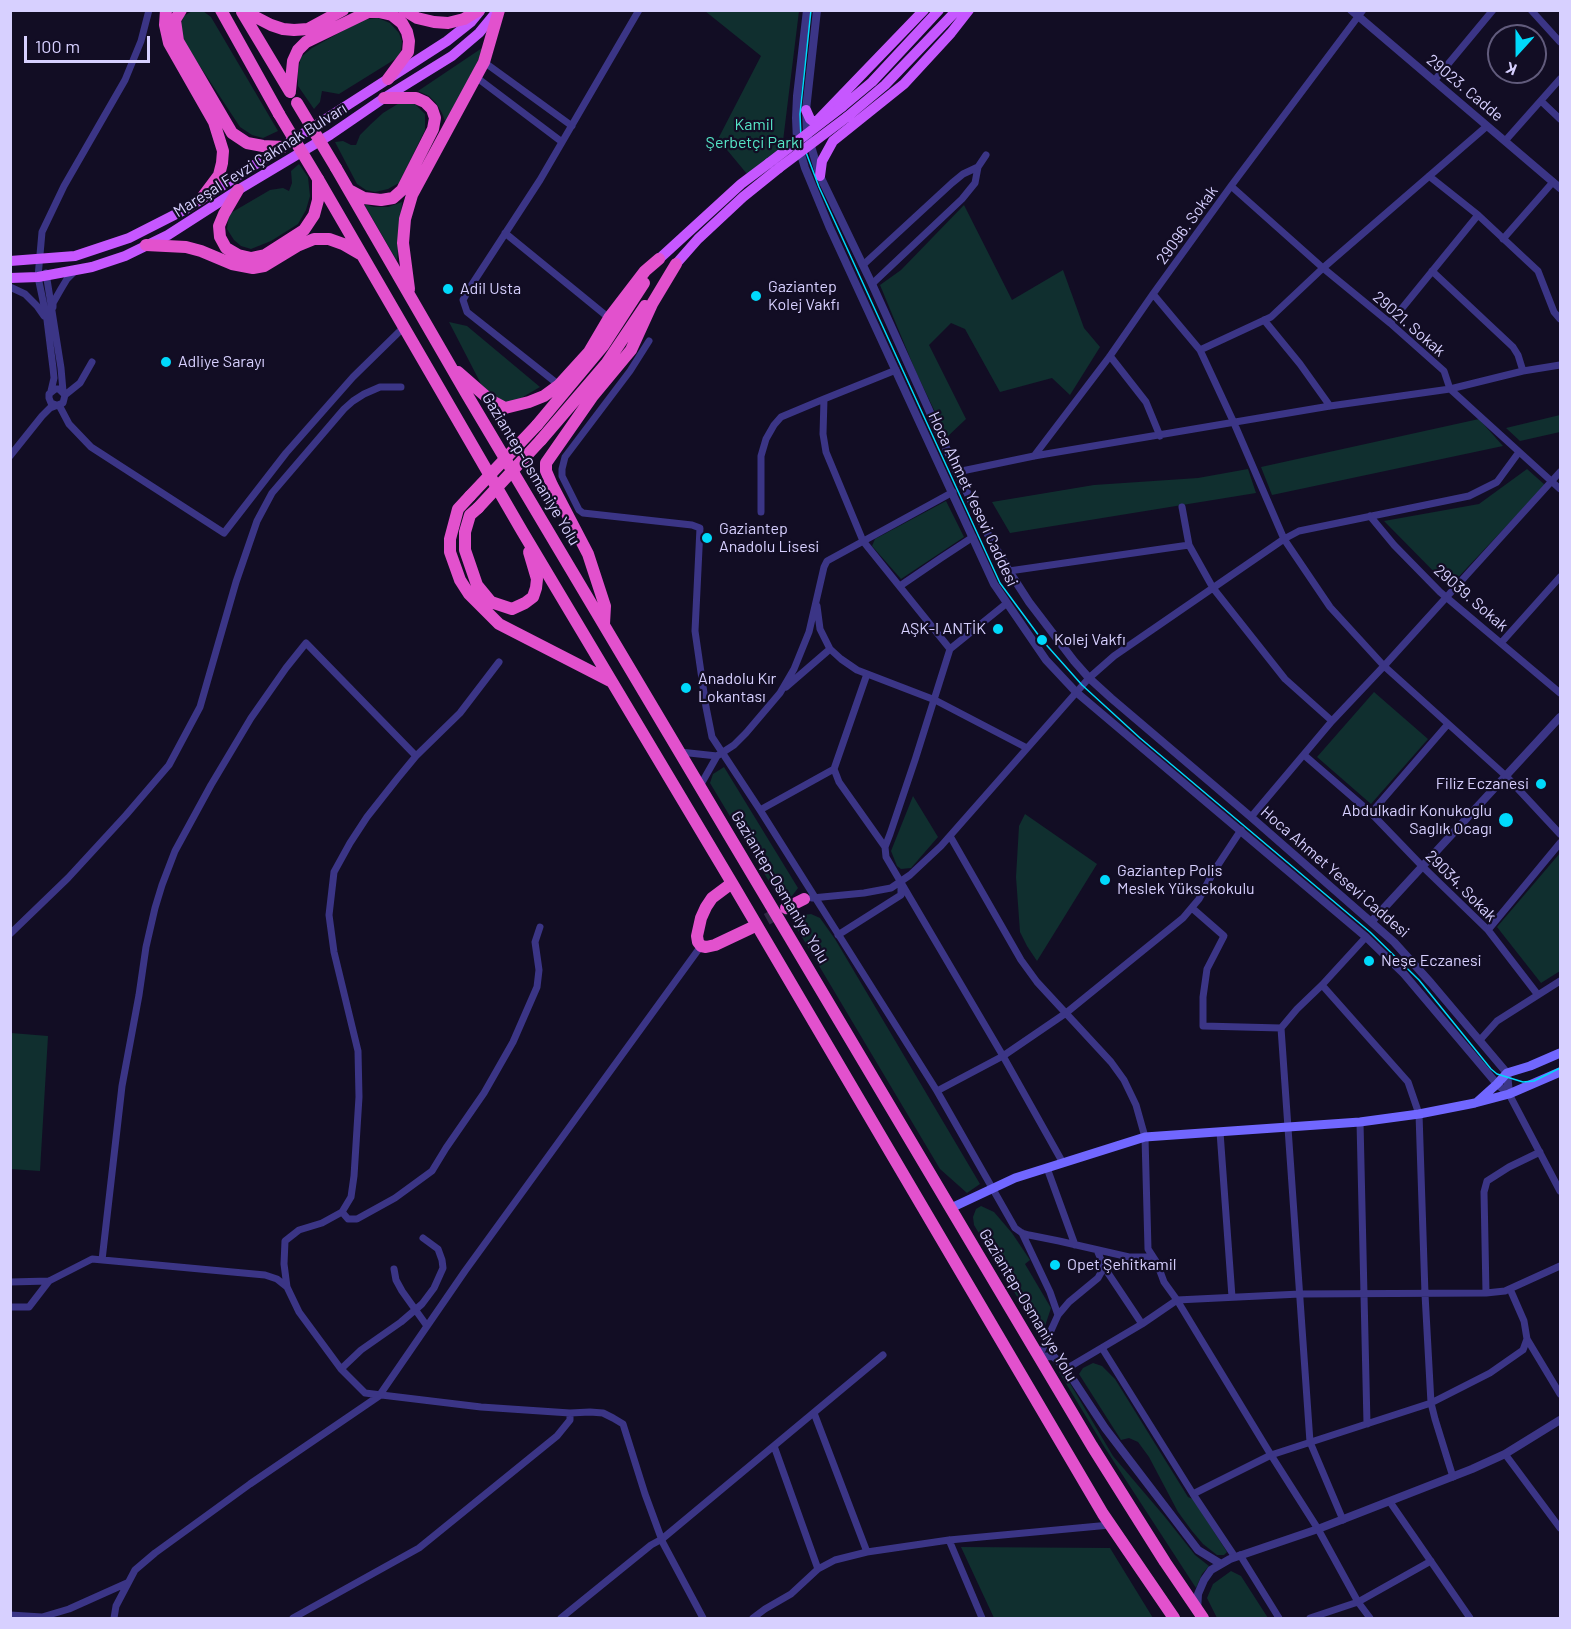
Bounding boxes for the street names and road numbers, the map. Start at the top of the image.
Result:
street label: 29023. Cadde [1423,50,1507,126]
street label: Mareşal Fevzi Çakmak Bulvarı [170,99,350,221]
street label: 29096. Sokak [1152,182,1222,268]
street label: 29021. Sokak [1369,287,1449,361]
street label: Gaziantep-Osmaniye Yolu [478,389,584,549]
street label: Hoca Ahmet Yesevi Caddesi [924,409,1022,589]
street label: 29039. Sokak [1430,560,1512,636]
street label: Hoca Ahmet Yesevi Caddesi [1257,802,1413,942]
street label: Gaziantep-Osmaniye Yolu [727,807,833,967]
street label: 29034. Sokak [1421,846,1501,926]
street label: Gaziantep-Osmaniye Yolu [975,1225,1081,1385]

